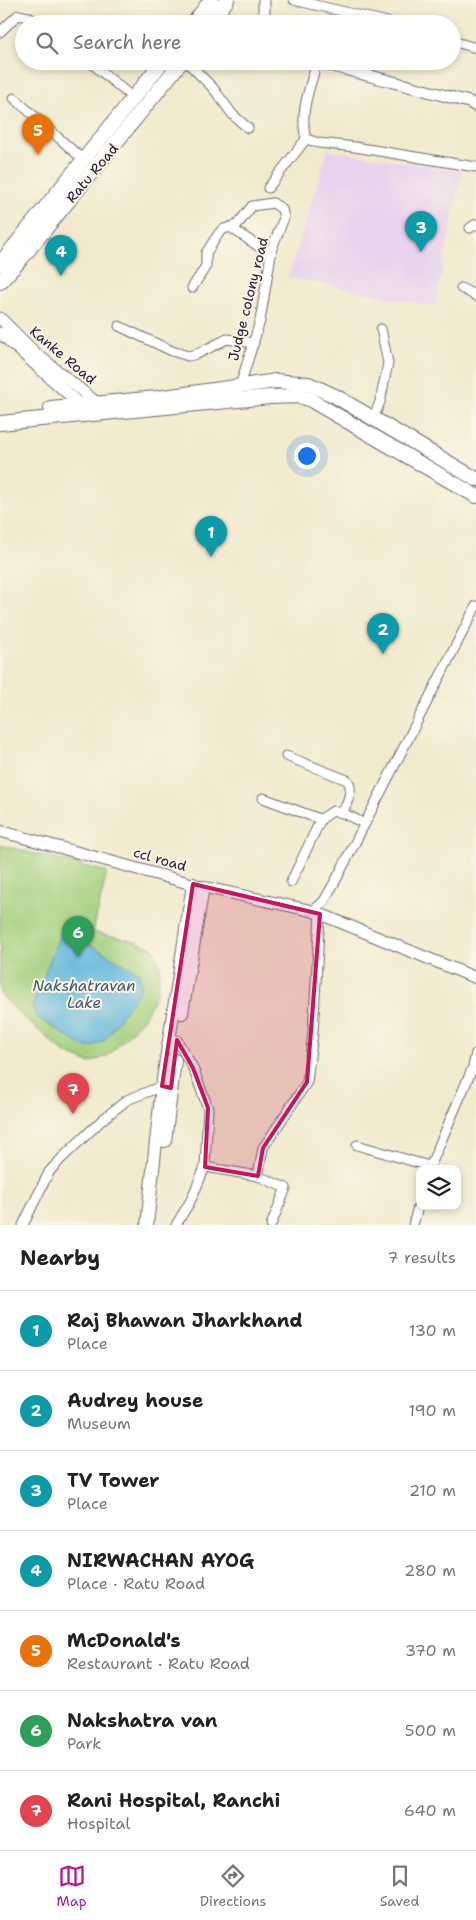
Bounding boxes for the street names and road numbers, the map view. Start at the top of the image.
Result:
street label: Ratu Road [62,140,122,206]
street label: Judge colony road [224,235,272,363]
street label: Kanke Road [26,322,100,388]
street label: ccl road [131,843,189,875]

